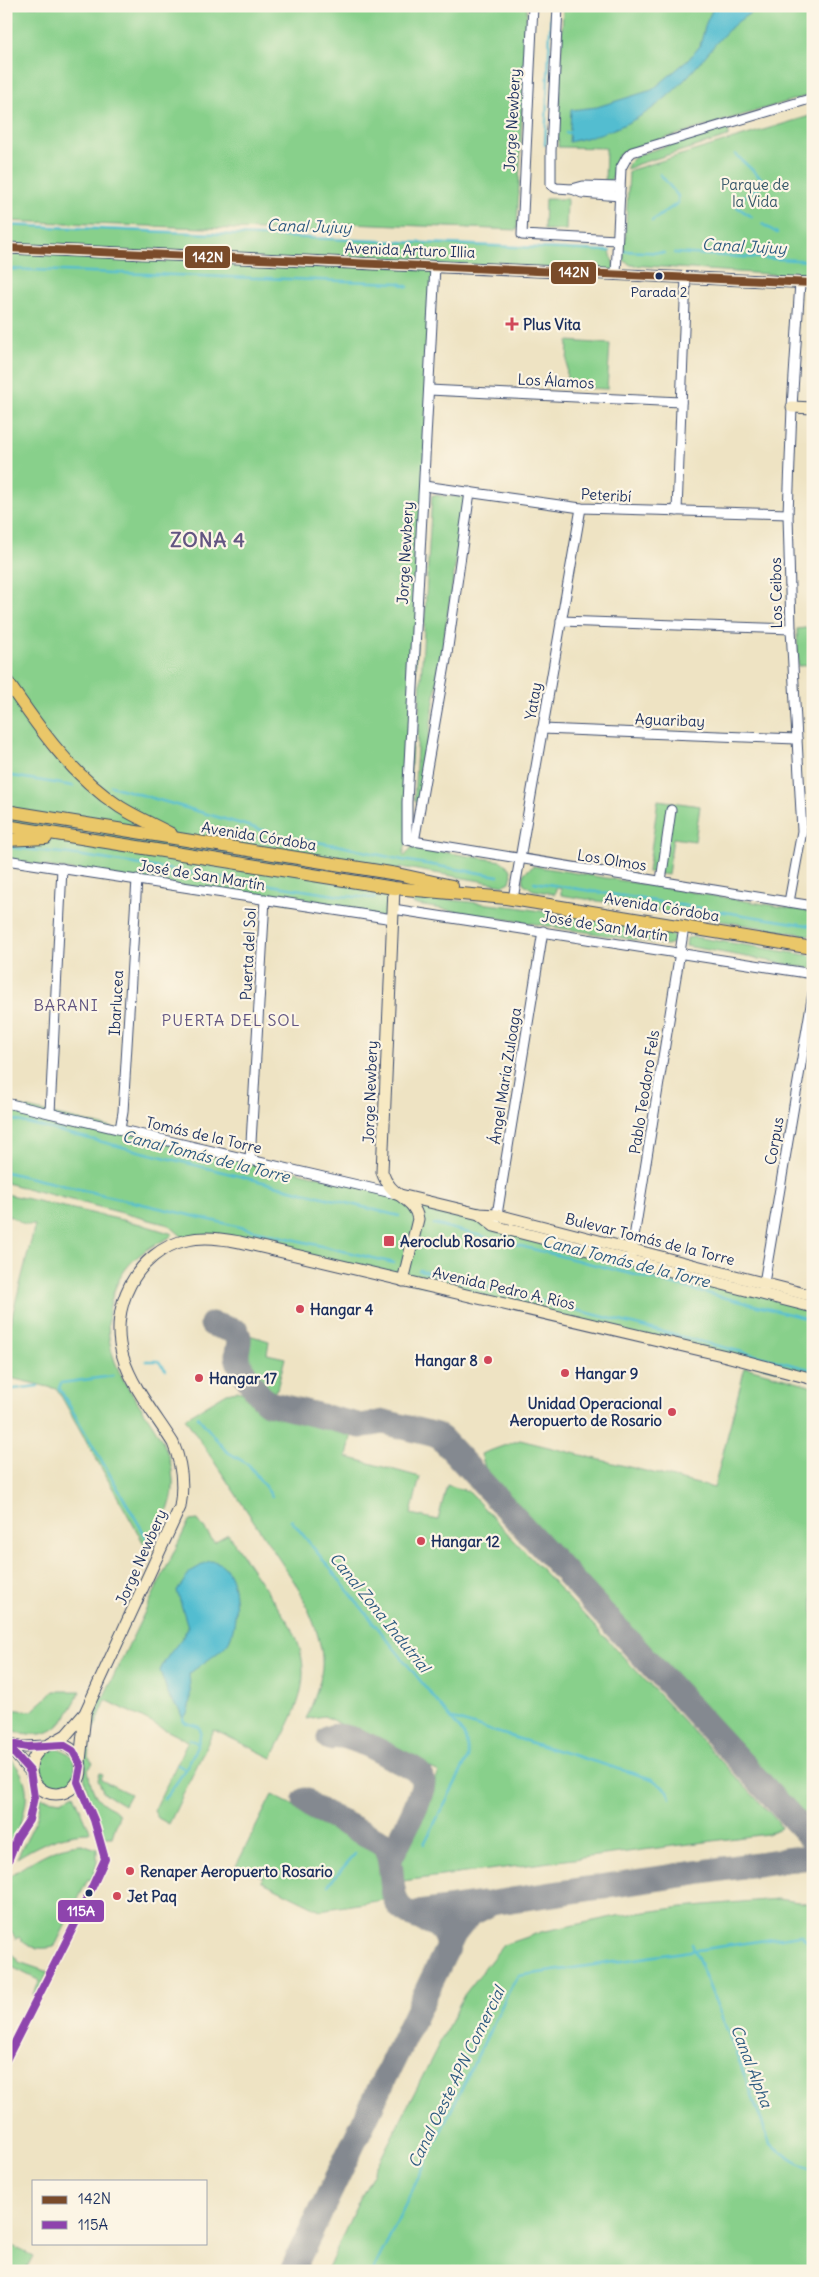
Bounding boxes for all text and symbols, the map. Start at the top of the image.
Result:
street label: Jorge Newbery [500,68,524,172]
park label: Parque de la Vida [721,175,789,211]
water label: Canal Jujuy [266,215,354,238]
water label: Canal Jujuy [701,234,789,258]
street label: Avenida Arturo Illia [344,238,476,262]
line badge: 142N [184,245,231,269]
text: 142N [193,248,224,266]
line badge: 142N [550,261,597,285]
text: 142N [559,263,590,281]
marker: Parada 2 [654,271,664,281]
place label: Parada 2 [631,283,688,301]
place label: Plus Vita [523,315,581,334]
marker: Plus Vita [505,317,519,331]
street label: Los Álamos [517,370,595,393]
street label: Peteribí [580,484,632,506]
street label: Jorge Newbery [393,501,417,605]
district label: ZONA 4 [170,527,246,552]
street label: Los Ceibos [766,557,786,629]
street label: Yatay [520,681,546,721]
street label: Aguaribay [635,709,705,731]
street label: Avenida Córdoba [200,818,318,855]
street label: Los Olmos [576,845,648,875]
street label: José de San Martín [137,856,267,894]
street label: Avenida Córdoba [603,889,721,926]
street label: Puerta del Sol [236,907,260,1001]
street label: José de San Martín [540,907,670,945]
street label: Ibarlucea [105,969,127,1036]
district label: BARANI [33,995,99,1015]
street label: Ángel María Zuloaga [485,1006,525,1146]
district label: PUERTA DEL SOL [162,1010,300,1030]
street label: Pablo Teodoro Fels [625,1028,663,1155]
street label: Jorge Newbery [359,1040,381,1144]
street label: Tomás de la Torre [144,1112,264,1158]
street label: Corpus [760,1115,788,1166]
water label: Canal Tomás de la Torre [120,1126,293,1187]
street label: Bulevar Tomás de la Torre [563,1209,737,1269]
water label: Canal Tomás de la Torre [540,1231,713,1292]
place label: Aeroclub Rosario [400,1232,515,1251]
marker: Aeroclub Rosario [382,1234,396,1248]
street label: Avenida Pedro A. Ríos [431,1262,577,1314]
place label: Hangar 4 [310,1300,374,1320]
marker: Hangar 4 [294,1303,306,1315]
place label: Hangar 8 [415,1351,478,1371]
marker: Hangar 8 [482,1354,494,1366]
place label: Hangar 9 [575,1364,638,1384]
marker: Hangar 9 [559,1367,571,1379]
place label: Hangar 17 [209,1369,278,1389]
marker: Hangar 17 [193,1372,205,1384]
place label: Unidad Operacional Aeropuerto de Rosario [510,1394,663,1431]
marker: Unidad Operacional Aeropuerto de Rosario [666,1406,678,1418]
street label: Jorge Newbery [111,1506,171,1608]
place label: Hangar 12 [431,1532,500,1552]
marker: Hangar 12 [415,1535,427,1547]
water label: Canal Zona Indutrial [326,1548,436,1678]
place label: Renaper Aeropuerto Rosario [140,1862,333,1882]
marker: Renaper Aeropuerto Rosario [124,1865,136,1877]
place label: Jet Paq [127,1887,177,1907]
unlabelled marker [84,1888,94,1898]
marker: Jet Paq [111,1890,123,1902]
line badge: 115A [57,1899,105,1923]
text: 115A [67,1902,95,1920]
water label: Canal Oeste APN Comercial [403,1981,510,2171]
water label: Canal Alpha [727,2022,777,2111]
legend [32,2180,208,2244]
text: 142N [78,2189,111,2208]
text: 115A [78,2215,109,2234]

